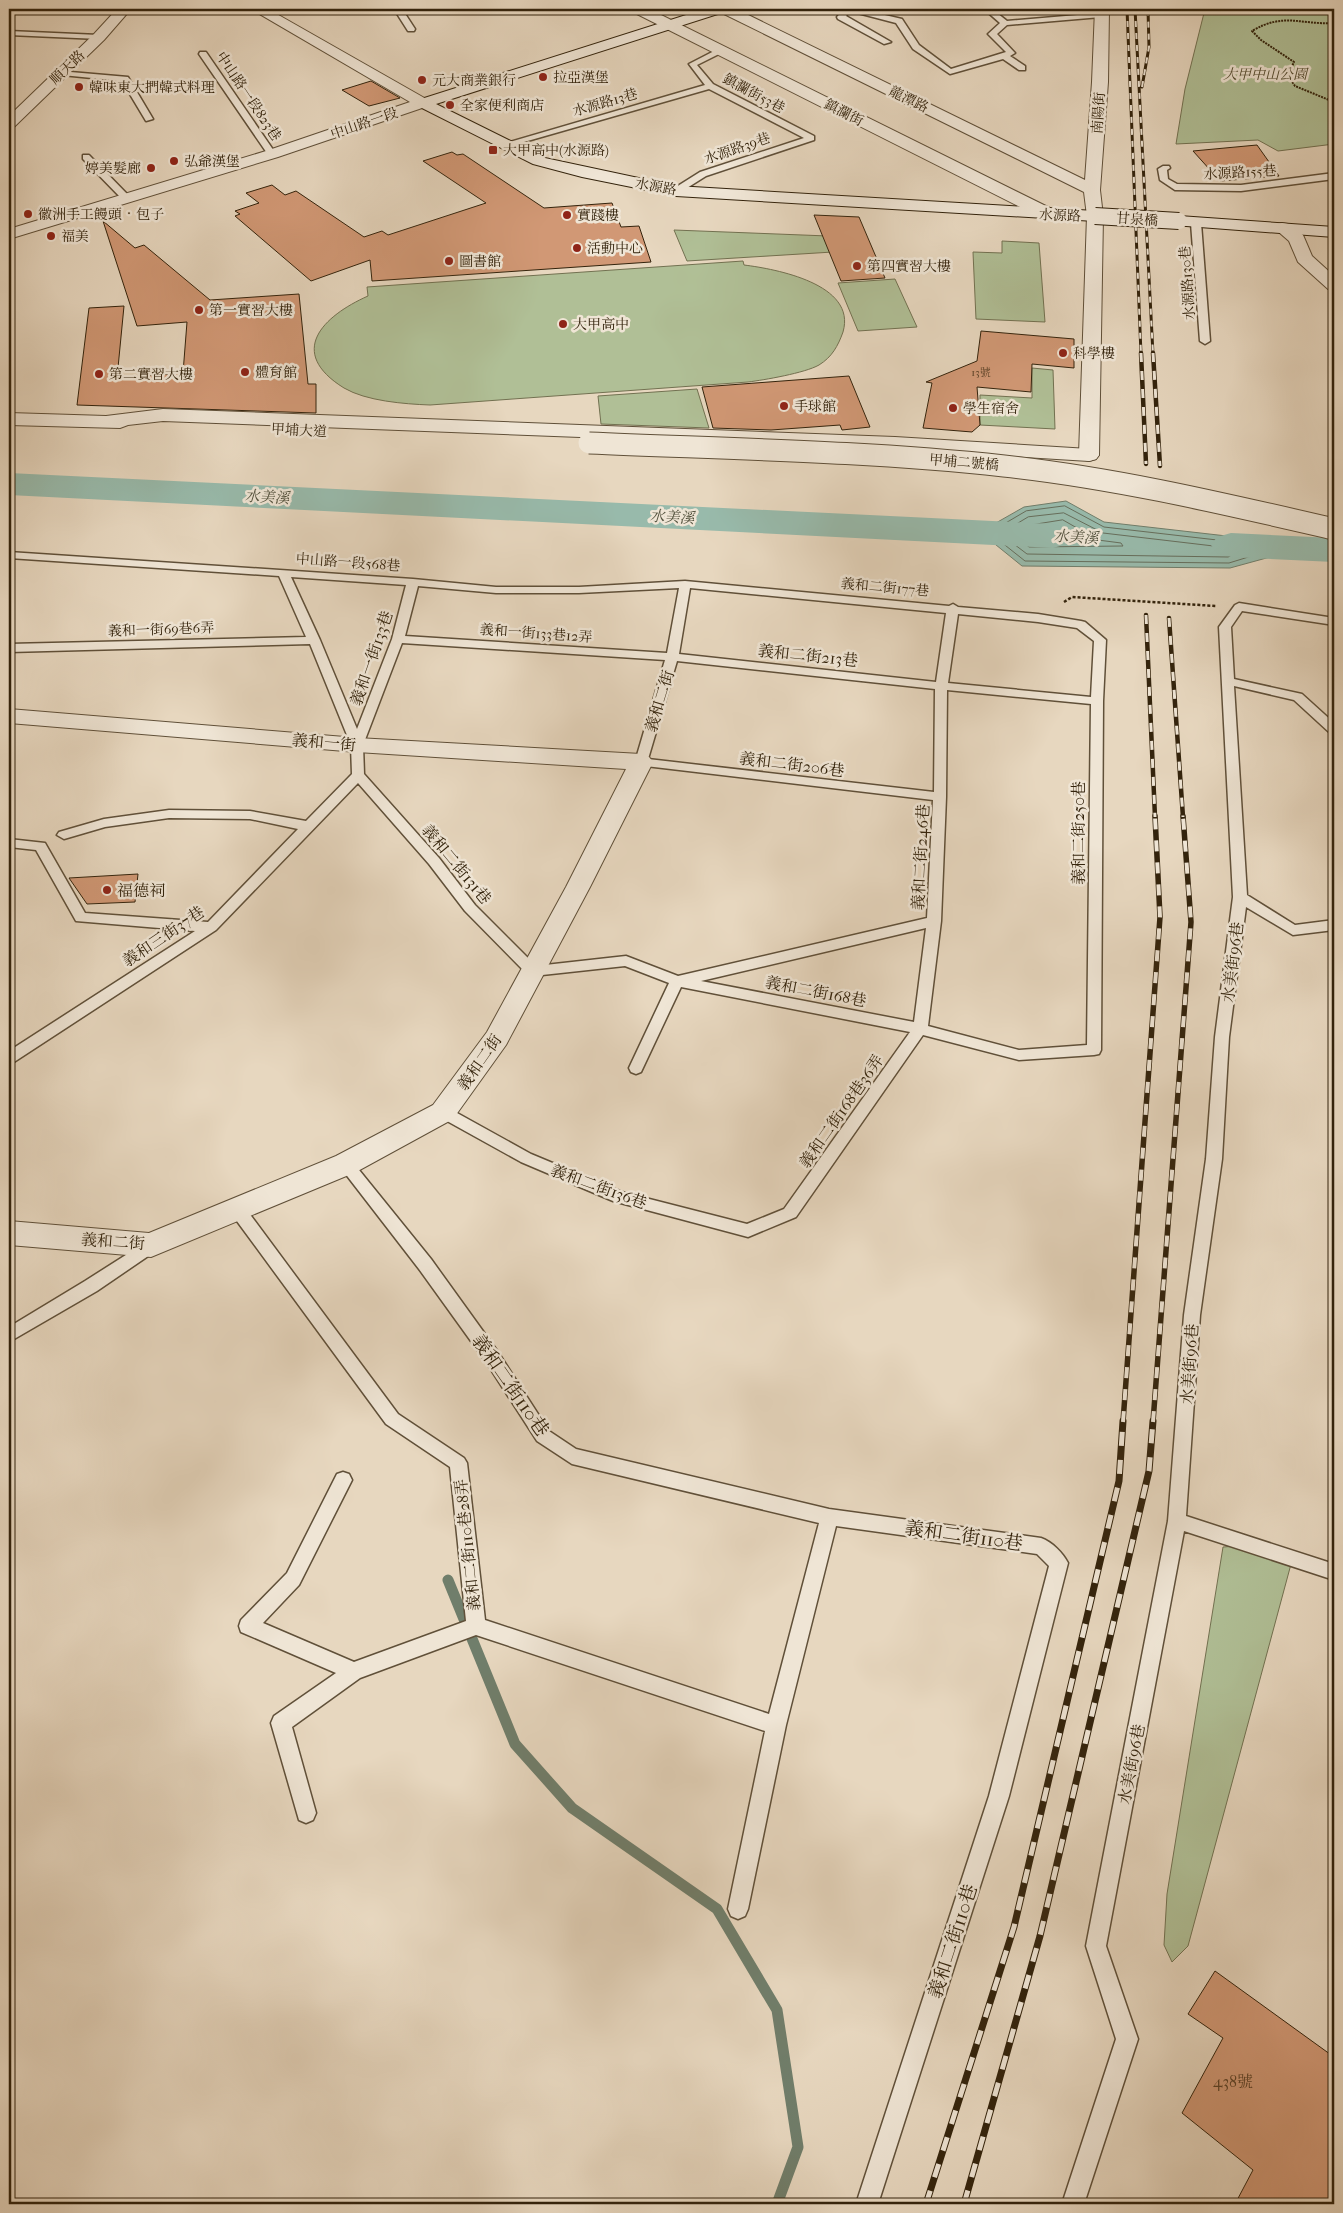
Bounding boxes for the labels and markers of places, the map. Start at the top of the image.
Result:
place label: 拉亞漢堡 [553,69,609,86]
marker: 拉亞漢堡 [537,71,549,83]
place label: 元大商業銀行 [432,72,516,89]
marker: 元大商業銀行 [416,74,428,86]
place label: 韓味東大捫韓式料理 [89,79,215,96]
marker: 韓味東大捫韓式料理 [73,81,85,93]
place label: 全家便利商店 [460,97,544,114]
marker: 全家便利商店 [444,99,456,111]
place label: 大甲高中(水源路) [503,142,609,159]
marker: 大甲高中(水源路) [487,144,499,156]
place label: 弘爺漢堡 [184,153,240,170]
marker: 弘爺漢堡 [168,155,180,167]
place label: 婷美髮廊 [85,160,141,177]
marker: 婷美髮廊 [145,162,157,174]
place label: 徽洲手工饅頭‧包子 [38,206,164,223]
place label: 實踐樓 [577,207,619,224]
marker: 徽洲手工饅頭‧包子 [22,208,34,220]
marker: 實踐樓 [561,209,573,221]
place label: 福美 [61,228,89,245]
marker: 福美 [45,230,57,242]
place label: 活動中心 [587,240,643,257]
marker: 活動中心 [571,242,583,254]
place label: 圖書館 [459,253,501,270]
marker: 圖書館 [443,255,455,267]
place label: 第四實習大樓 [867,258,951,275]
marker: 第四實習大樓 [851,260,863,272]
place label: 第一實習大樓 [209,302,293,319]
marker: 第一實習大樓 [193,304,205,316]
place label: 大甲高中 [573,316,629,333]
marker: 大甲高中 [557,318,569,330]
place label: 科學樓 [1073,345,1115,362]
marker: 科學樓 [1057,347,1069,359]
place label: 體育館 [255,364,297,381]
place label: 第二實習大樓 [109,366,193,383]
marker: 體育館 [239,366,251,378]
marker: 第二實習大樓 [93,368,105,380]
place label: 手球館 [794,398,836,415]
marker: 手球館 [778,400,790,412]
place label: 學生宿舍 [963,400,1019,417]
marker: 學生宿舍 [947,402,959,414]
place label: 福德祠 [117,881,165,900]
marker: 福德祠 [101,884,113,896]

